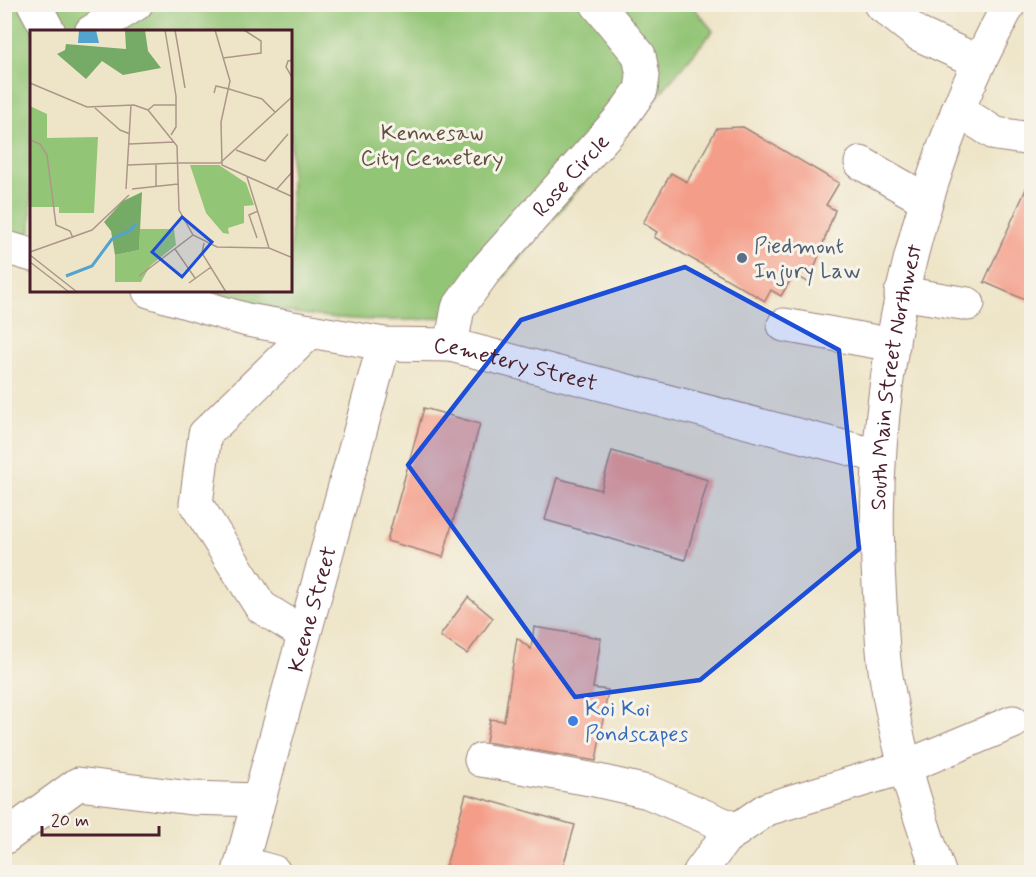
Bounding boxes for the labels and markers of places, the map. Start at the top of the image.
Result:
place label: Piedmont Injury Law [754,233,860,287]
marker: Piedmont Injury Law [735,251,749,265]
place label: Koi Koi Pondscapes [585,696,688,749]
marker: Koi Koi Pondscapes [566,714,580,728]

